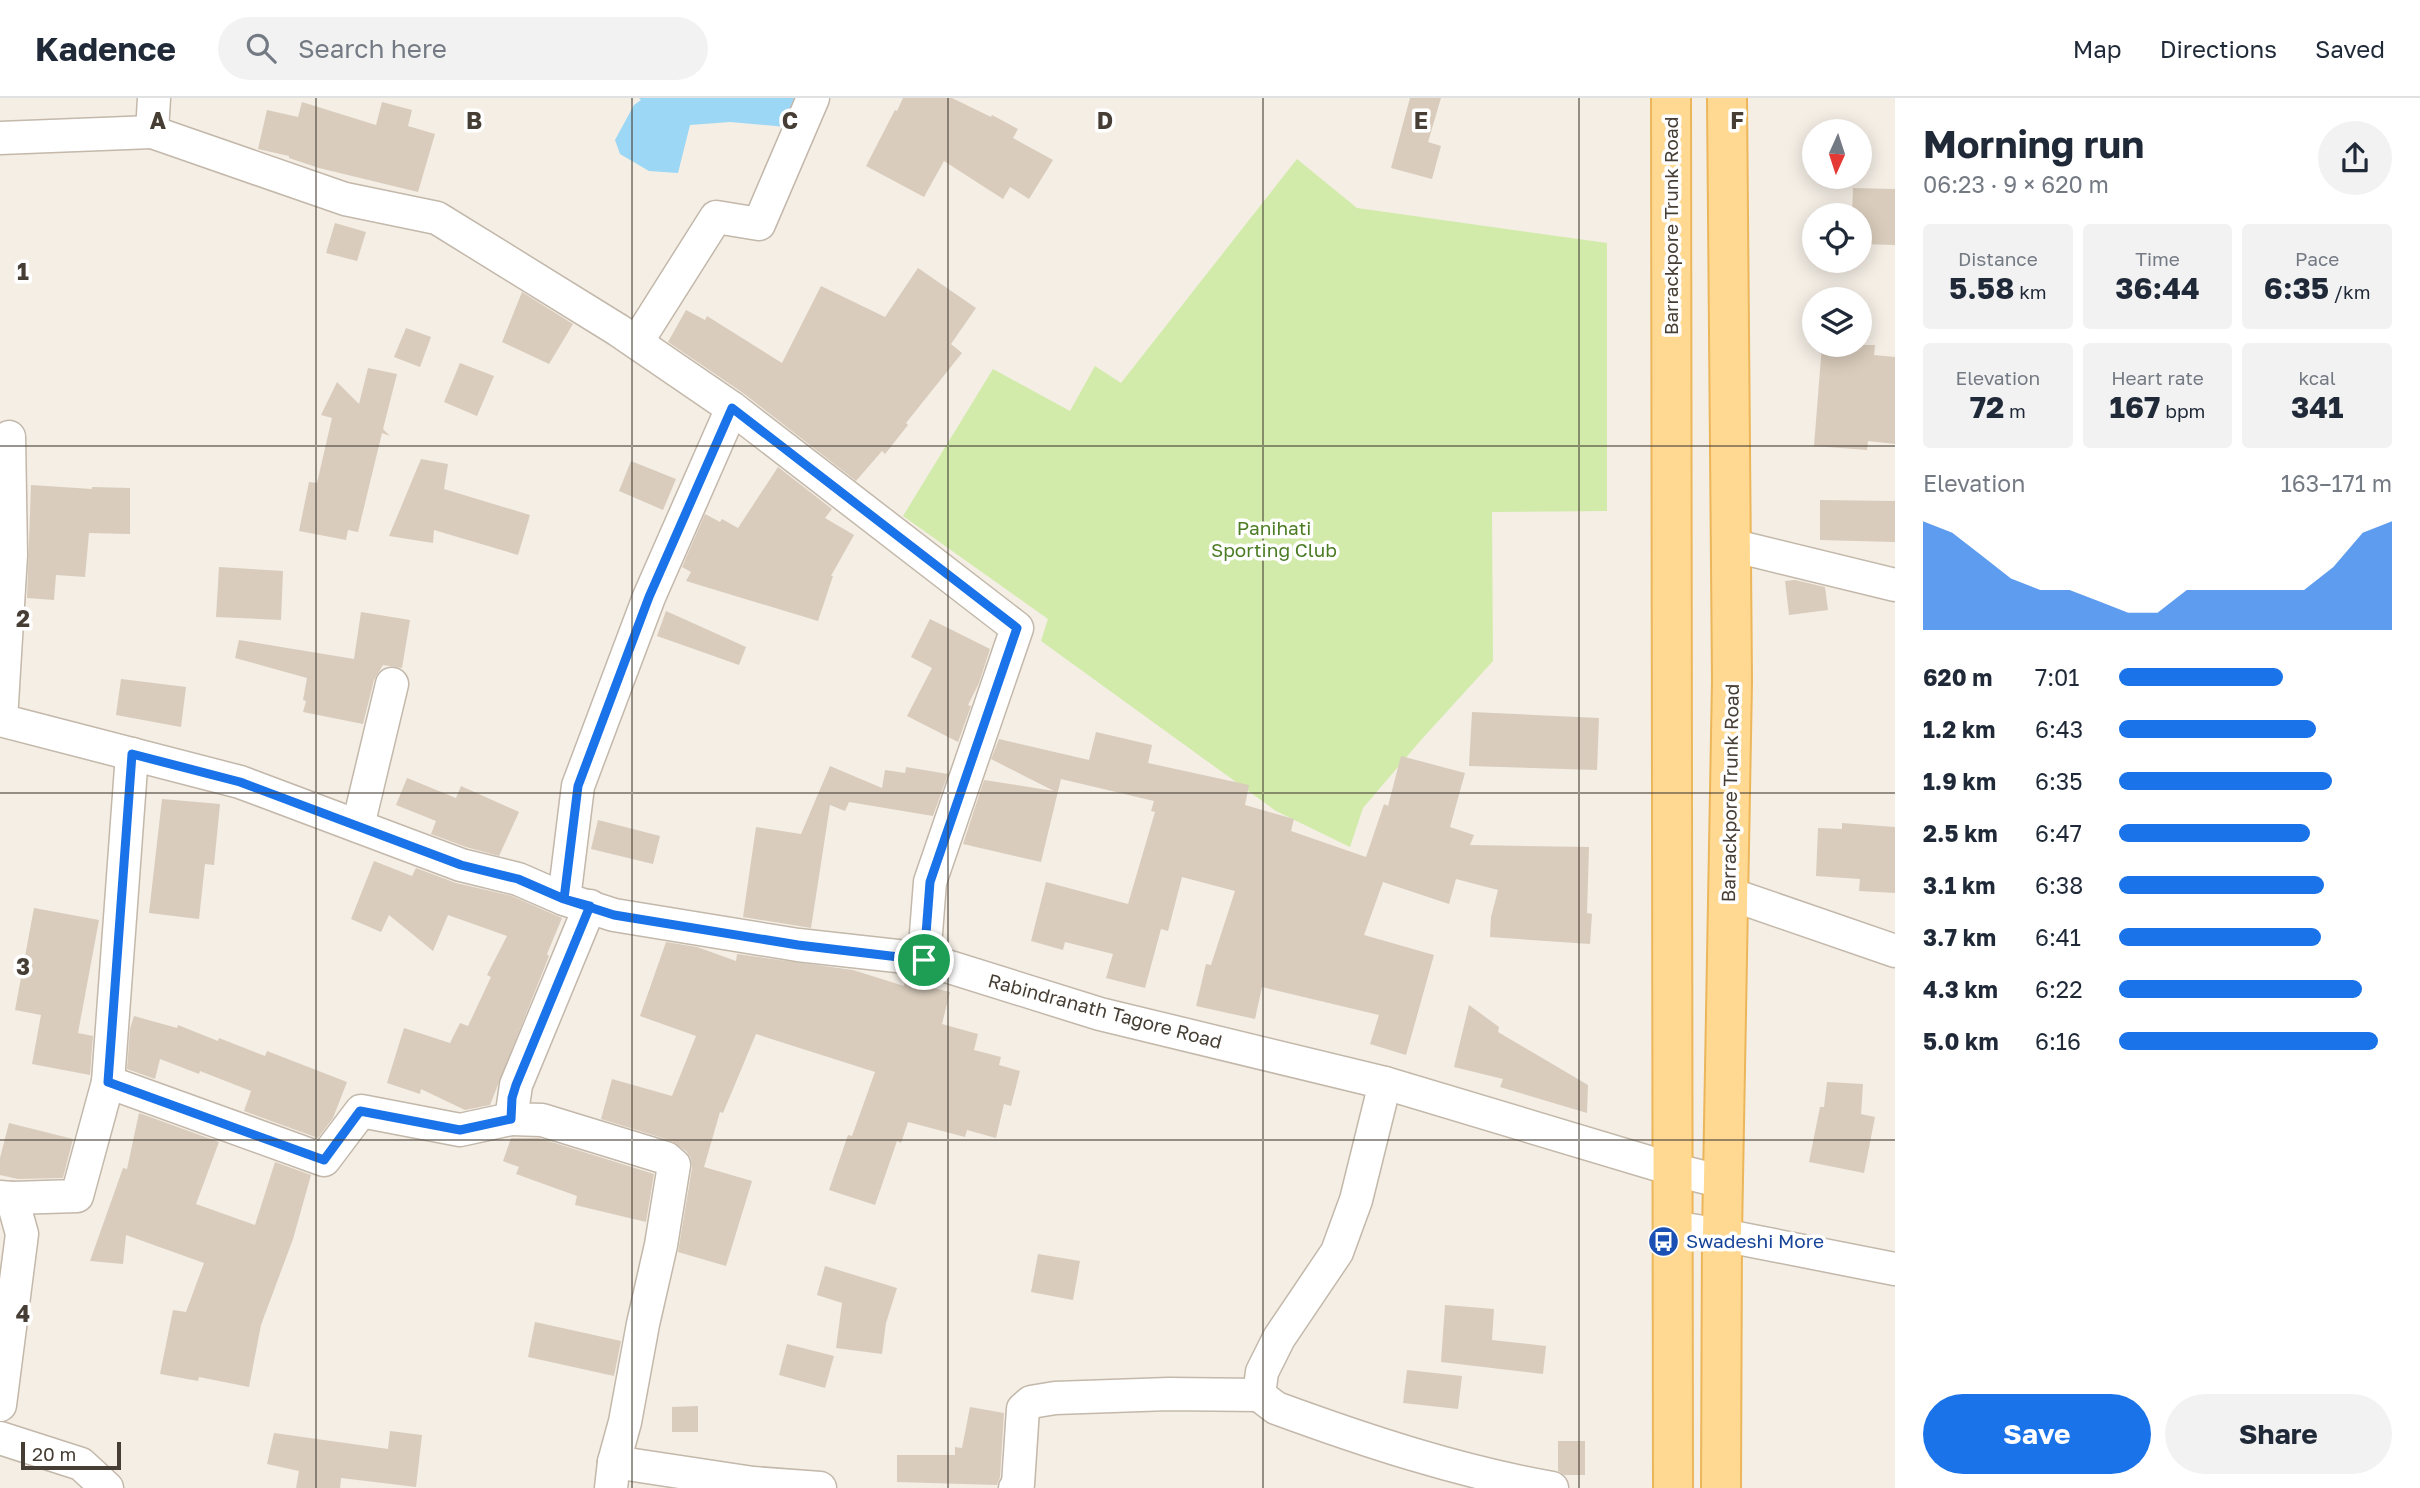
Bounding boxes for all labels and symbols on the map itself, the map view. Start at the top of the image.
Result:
text: A [150,106,167,134]
text: B [466,106,482,134]
text: C [782,106,798,134]
text: D [1097,106,1113,134]
text: E [1414,106,1428,134]
text: F [1730,106,1744,134]
street label: Barrackpore Trunk Road [1659,117,1682,335]
north arrow [1802,119,1872,189]
text: 1 [17,257,29,285]
park label: Panihati Sporting Club [1211,516,1337,561]
text: 2 [16,604,30,632]
street label: Barrackpore Trunk Road [1716,683,1743,903]
pin [894,930,954,990]
text: 3 [16,952,30,980]
street label: Rabindranath Tagore Road [986,968,1225,1053]
bus stop icon: Swadeshi More [1646,1224,1680,1258]
place label: Swadeshi More [1686,1229,1824,1252]
text: 4 [16,1299,30,1327]
scale bar [21,1439,121,1471]

